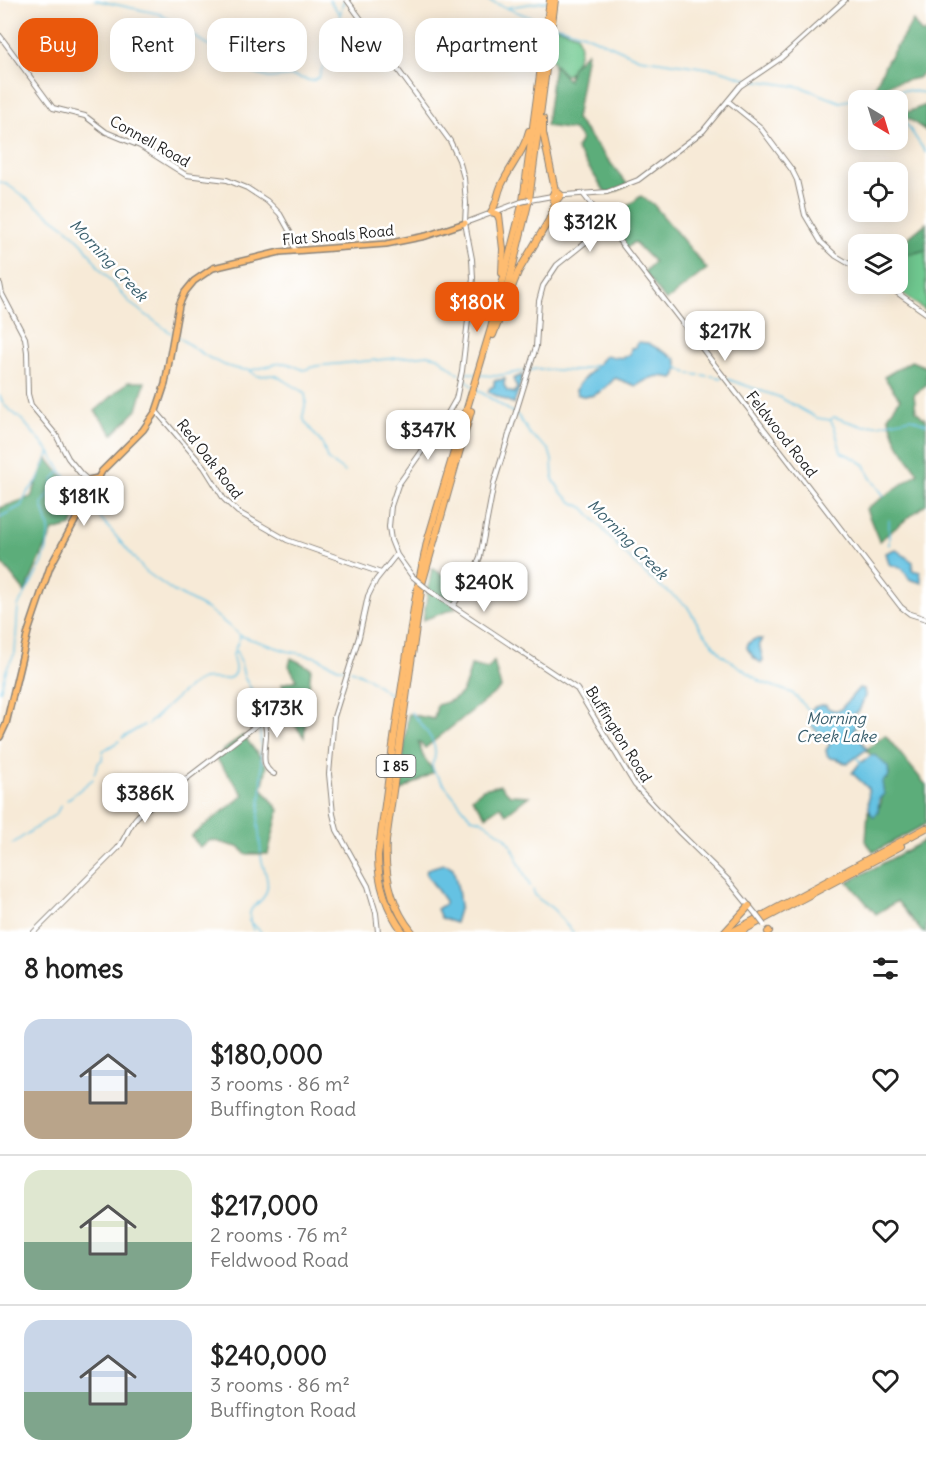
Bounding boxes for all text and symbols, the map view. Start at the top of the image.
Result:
chip: Buy [18,18,98,72]
chip: Rent [110,18,195,72]
chip: Filters [207,18,307,72]
chip: New [319,18,403,72]
chip: Apartment [415,18,559,72]
north arrow [848,90,908,150]
map controls [848,90,908,294]
street label: Connell Road [106,111,194,171]
button: locate [848,162,908,222]
pin: $312K [548,202,632,253]
text: $312K [563,209,617,234]
water label: Morning Creek [66,215,153,307]
street label: Flat Shoals Road [281,221,395,249]
button: layers [848,234,908,294]
pin: $180K [435,282,519,333]
text: $180K [449,289,505,314]
pin: $217K [683,311,767,362]
text: $217K [699,318,751,343]
street label: Feldwood Road [742,387,822,481]
pin: $347K [386,410,470,461]
street label: Red Oak Road [173,415,247,503]
text: $347K [400,417,456,442]
pin: $181K [42,476,126,527]
text: $181K [59,483,109,508]
water label: Morning Creek [584,495,674,585]
pin: $240K [442,562,526,613]
text: $240K [455,569,513,594]
street label: Buffington Road [582,682,656,786]
pin: $173K [235,688,319,739]
text: $173K [251,695,303,720]
water label: Morning Creek Lake [796,708,877,746]
road number: I 85 [376,755,416,777]
pin: $386K [103,773,187,824]
text: $386K [116,780,174,805]
text: 8 homes [24,952,123,985]
icon: filters [869,952,902,985]
text: $180,000 [210,1038,323,1071]
icon: home [72,1043,144,1115]
icon: heart [869,1063,902,1096]
text: 3 rooms · 86 m² [210,1071,350,1096]
text: Buffington Road [210,1096,356,1121]
text: $217,000 [210,1189,319,1222]
icon: home [72,1194,144,1266]
icon: heart [869,1214,902,1247]
text: 2 rooms · 76 m² [210,1222,348,1247]
text: Feldwood Road [210,1247,349,1272]
text: $240,000 [210,1339,327,1372]
icon: home [72,1344,144,1416]
icon: heart [869,1364,902,1397]
text: 3 rooms · 86 m² [210,1372,350,1397]
text: Buffington Road [210,1397,356,1422]

